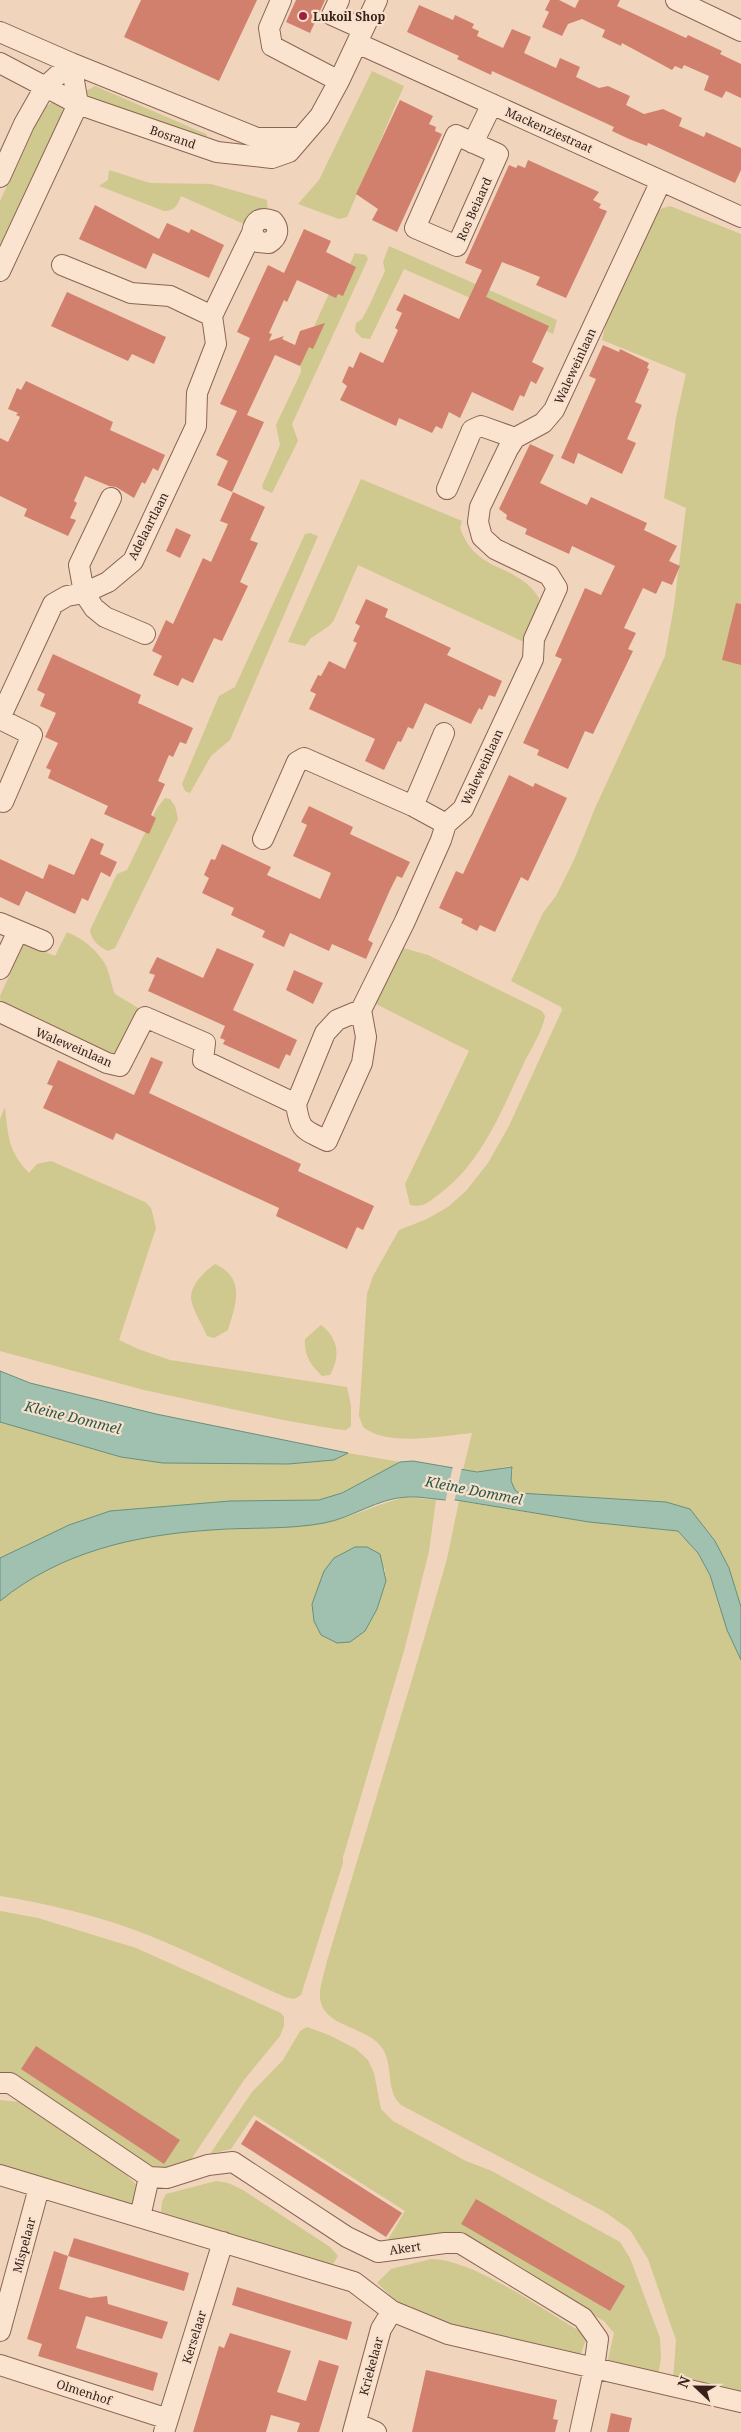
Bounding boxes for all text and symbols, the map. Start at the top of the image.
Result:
place label: Lukoil Shop [313,8,386,25]
marker: Lukoil Shop [297,10,309,22]
street label: Mackenziestraat [503,103,595,157]
street label: Bosrand [148,121,199,153]
street label: Ros Beiaard [452,174,496,244]
street label: Waleweinlaan [550,325,600,407]
street label: Adelaartlaan [124,489,173,563]
street label: Waleweinlaan [457,726,507,808]
street label: Waleweinlaan [33,1023,115,1071]
water label: Kleine Dommel [22,1396,124,1438]
water label: Kleine Dommel [423,1471,525,1509]
street label: Mispelaar [8,2215,40,2275]
street label: Akert [388,2237,422,2259]
street label: Kerselaar [178,2308,210,2366]
street label: Kriekelaar [355,2334,387,2397]
north arrow [671,2362,721,2412]
text: N [673,2373,694,2391]
street label: Olmenhof [54,2375,115,2409]

